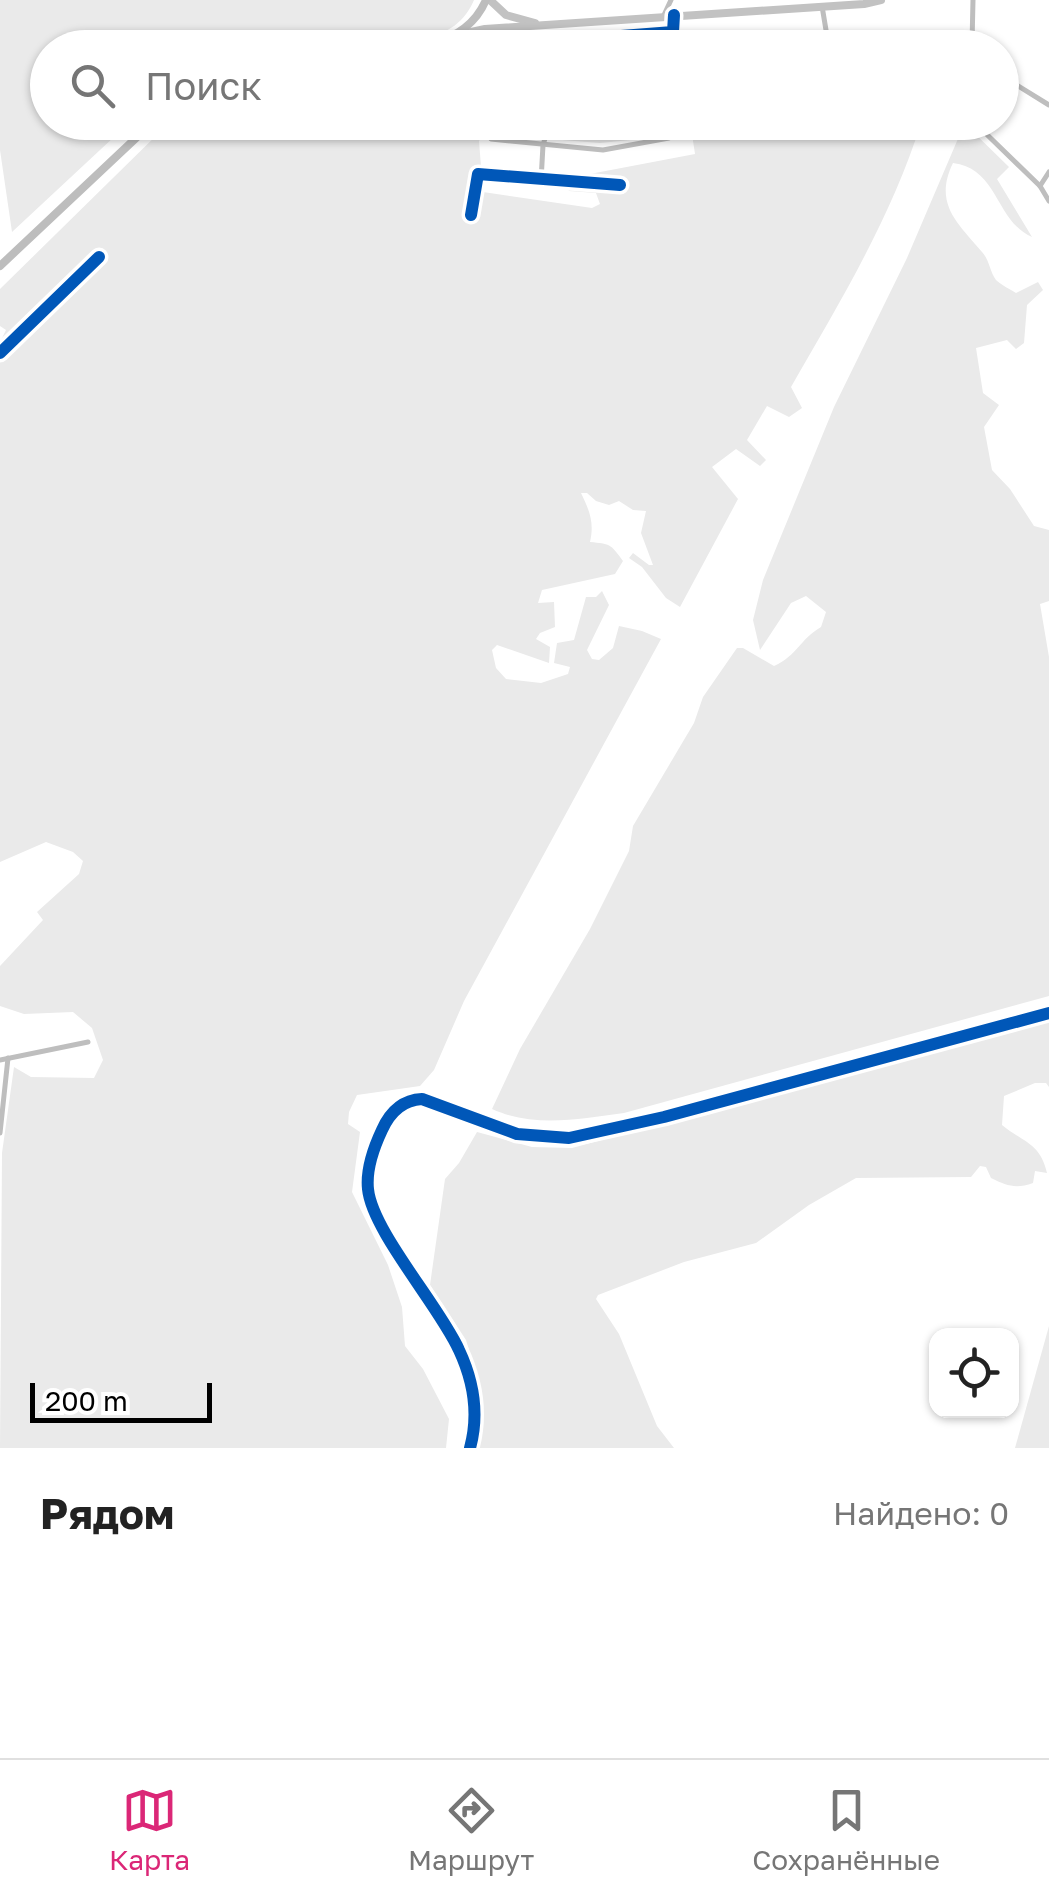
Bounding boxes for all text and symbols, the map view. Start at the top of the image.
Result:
search box [30,30,1019,140]
icon: search [65,58,120,113]
text: Поиск [145,63,262,108]
map controls [929,1328,1019,1418]
button: locate [929,1328,1019,1418]
scale bar [30,1378,212,1422]
text: 200 m [45,1384,128,1417]
text: Рядом [40,1488,174,1538]
text: Найдено: 0 [833,1494,1009,1532]
tab: Карта [109,1783,190,1876]
tab: Маршрут [408,1783,534,1876]
tab: Сохранённые [752,1783,940,1876]

